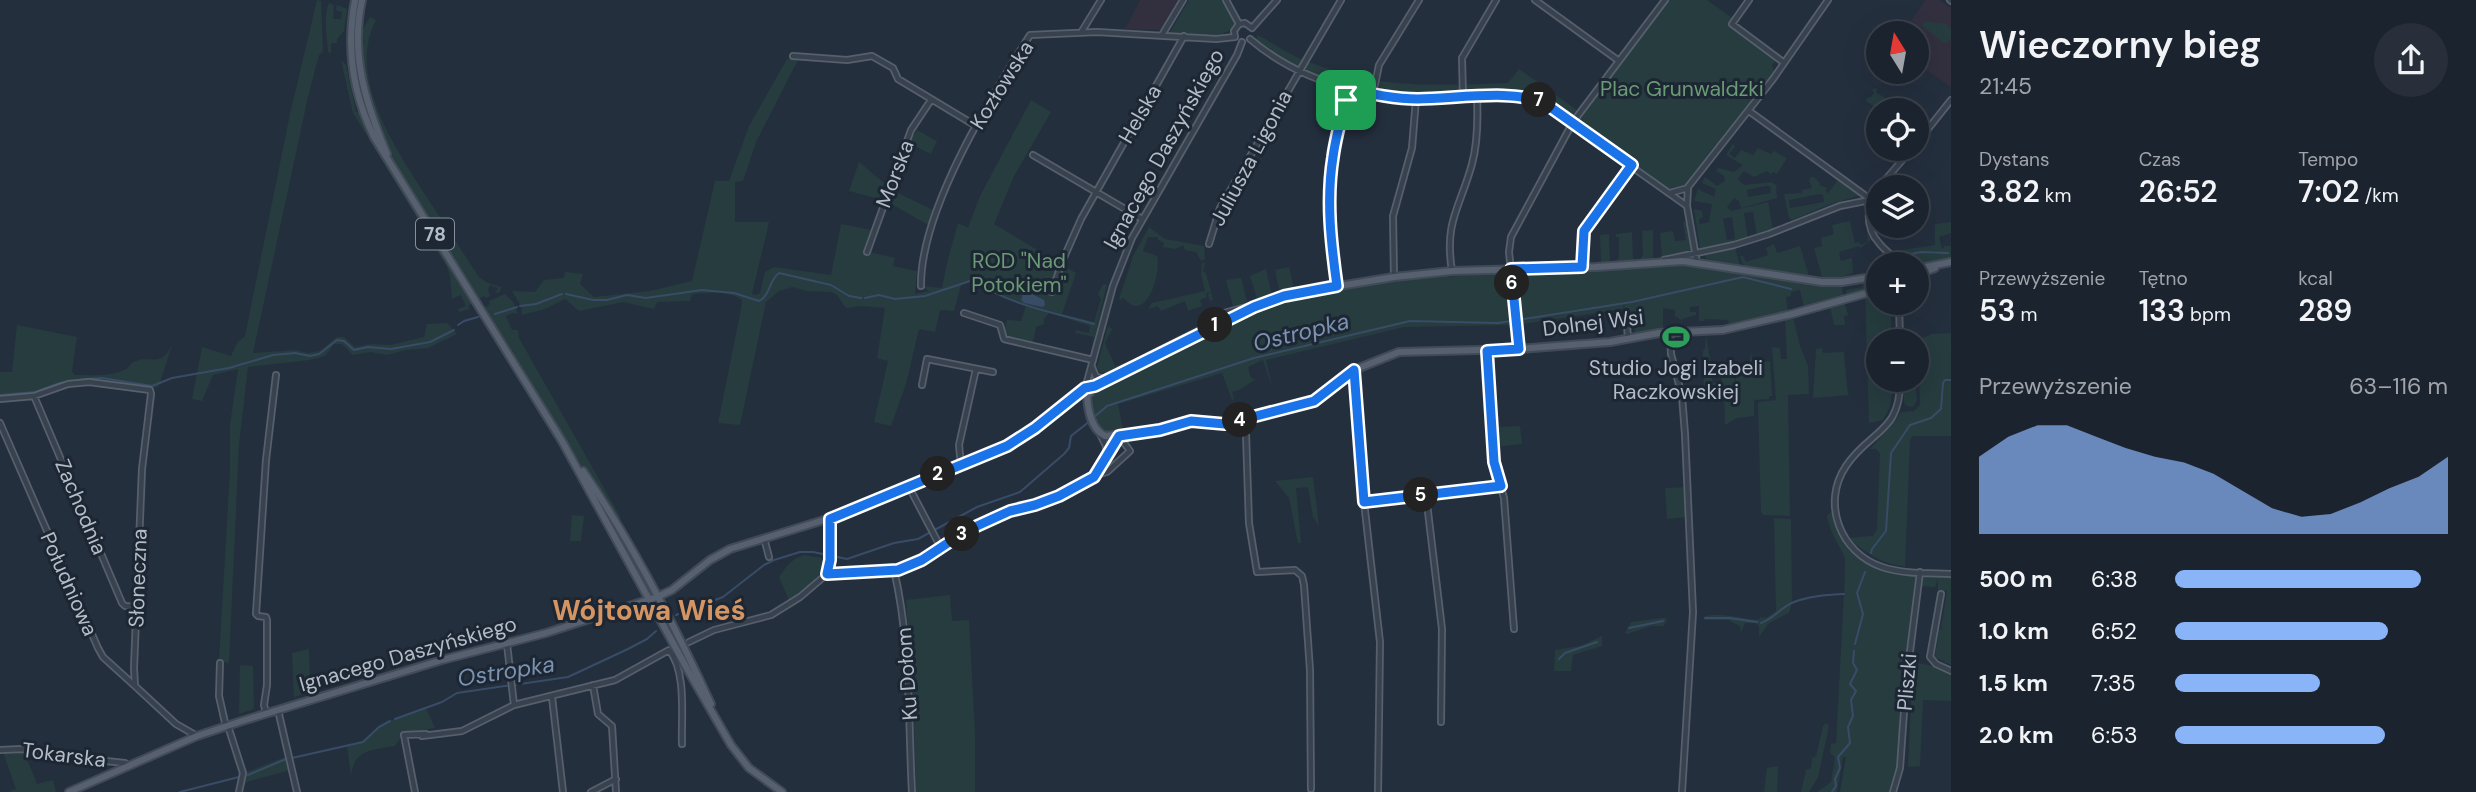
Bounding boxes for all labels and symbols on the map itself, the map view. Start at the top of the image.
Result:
north arrow [1866,21,1928,84]
street label: Kozłowska [964,35,1040,135]
street label: Ignacego Daszyńskiego [1097,44,1231,254]
pin [1316,70,1376,130]
park label: Plac Grunwaldzki [1600,75,1764,103]
street label: Helska [1112,80,1168,148]
pin: 7 [1522,82,1556,118]
street label: Juliusza Ligonia [1203,85,1299,231]
street label: Morska [869,136,921,212]
road number: 78 [416,218,454,250]
park label: ROD "Nad Potokiem" [971,247,1067,299]
pin: 6 [1494,266,1530,300]
street label: Dolnej Wsi [1541,303,1645,343]
water label: Ostropka [1250,306,1352,358]
pin: 1 [1198,308,1232,342]
sports icon: Studio Jogi Izabeli Raczkowskiej [1661,322,1691,352]
place label: Studio Jogi Izabeli Raczkowskiej [1589,354,1763,406]
pin: 4 [1222,402,1258,438]
street label: Zachodnia [48,455,114,559]
pin: 2 [920,456,956,491]
pin: 5 [1404,477,1438,512]
pin: 3 [944,516,979,552]
street label: Południowa [34,528,104,640]
street label: Słoneczna [122,528,154,628]
district label: Wójtowa Wieś [552,592,746,629]
street label: Ignacego Daszyńskiego [296,610,520,698]
street label: Ku Dołom [890,627,924,721]
water label: Ostropka [455,649,557,693]
street label: Pliszki [1891,652,1923,712]
street label: Tokarska [20,736,108,774]

